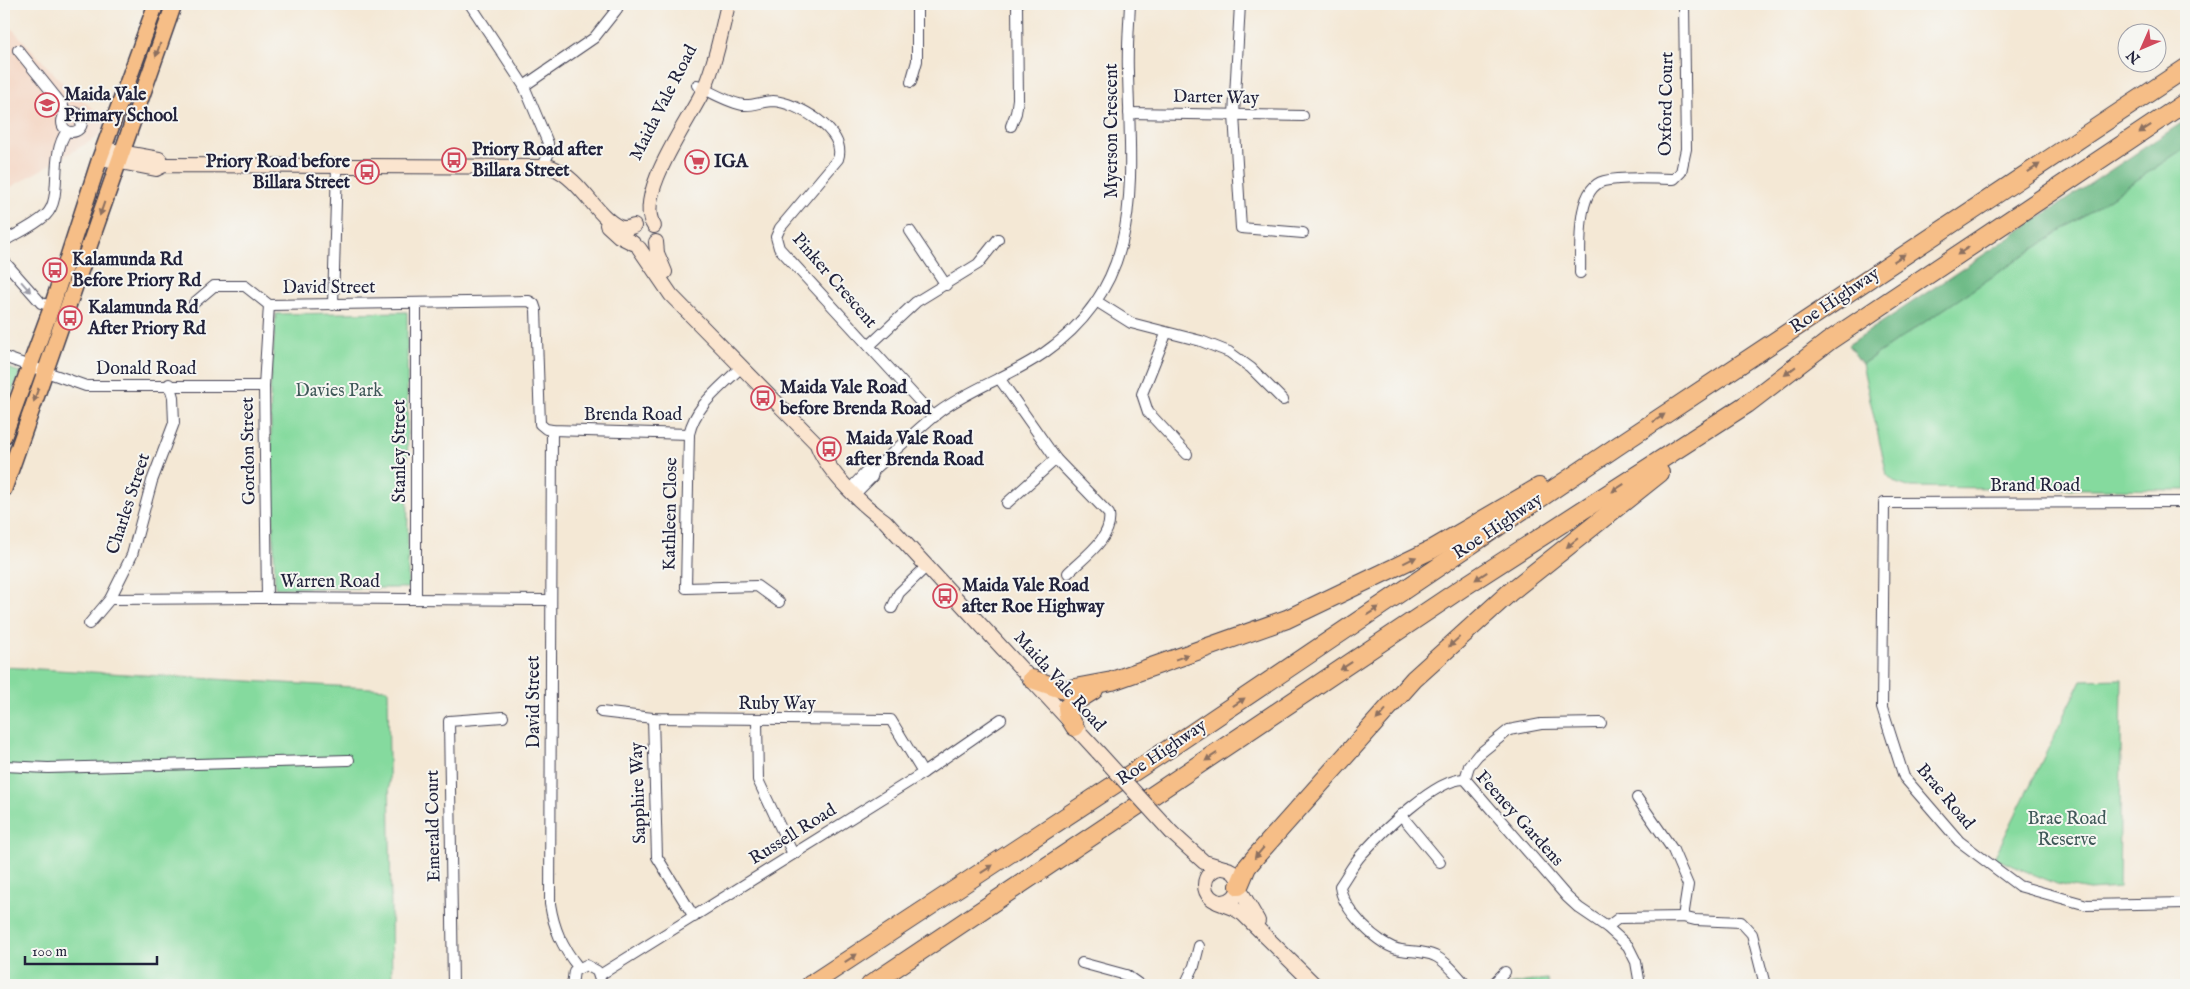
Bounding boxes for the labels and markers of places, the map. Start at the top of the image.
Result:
place label: Maida Vale Primary School [64,84,179,128]
school or university icon: Maida Vale Primary School [34,92,60,118]
place label: Priory Road after Billara Street [472,139,603,183]
bus stop icon: Priory Road after Billara Street [441,147,467,173]
supermarket icon: IGA [684,149,710,175]
place label: Priory Road before Billara Street [206,151,351,195]
place label: IGA [714,151,749,174]
bus stop icon: Priory Road before Billara Street [354,159,380,185]
place label: Kalamunda Rd Before Priory Rd [72,249,201,293]
bus stop icon: Kalamunda Rd Before Priory Rd [42,257,68,283]
place label: Kalamunda Rd After Priory Rd [87,297,206,341]
bus stop icon: Kalamunda Rd After Priory Rd [57,305,83,331]
place label: Maida Vale Road before Brenda Road [779,377,932,421]
bus stop icon: Maida Vale Road before Brenda Road [750,385,776,411]
place label: Maida Vale Road after Brenda Road [846,428,984,472]
bus stop icon: Maida Vale Road after Brenda Road [816,436,842,462]
place label: Maida Vale Road after Roe Highway [962,575,1106,619]
bus stop icon: Maida Vale Road after Roe Highway [932,583,958,609]

